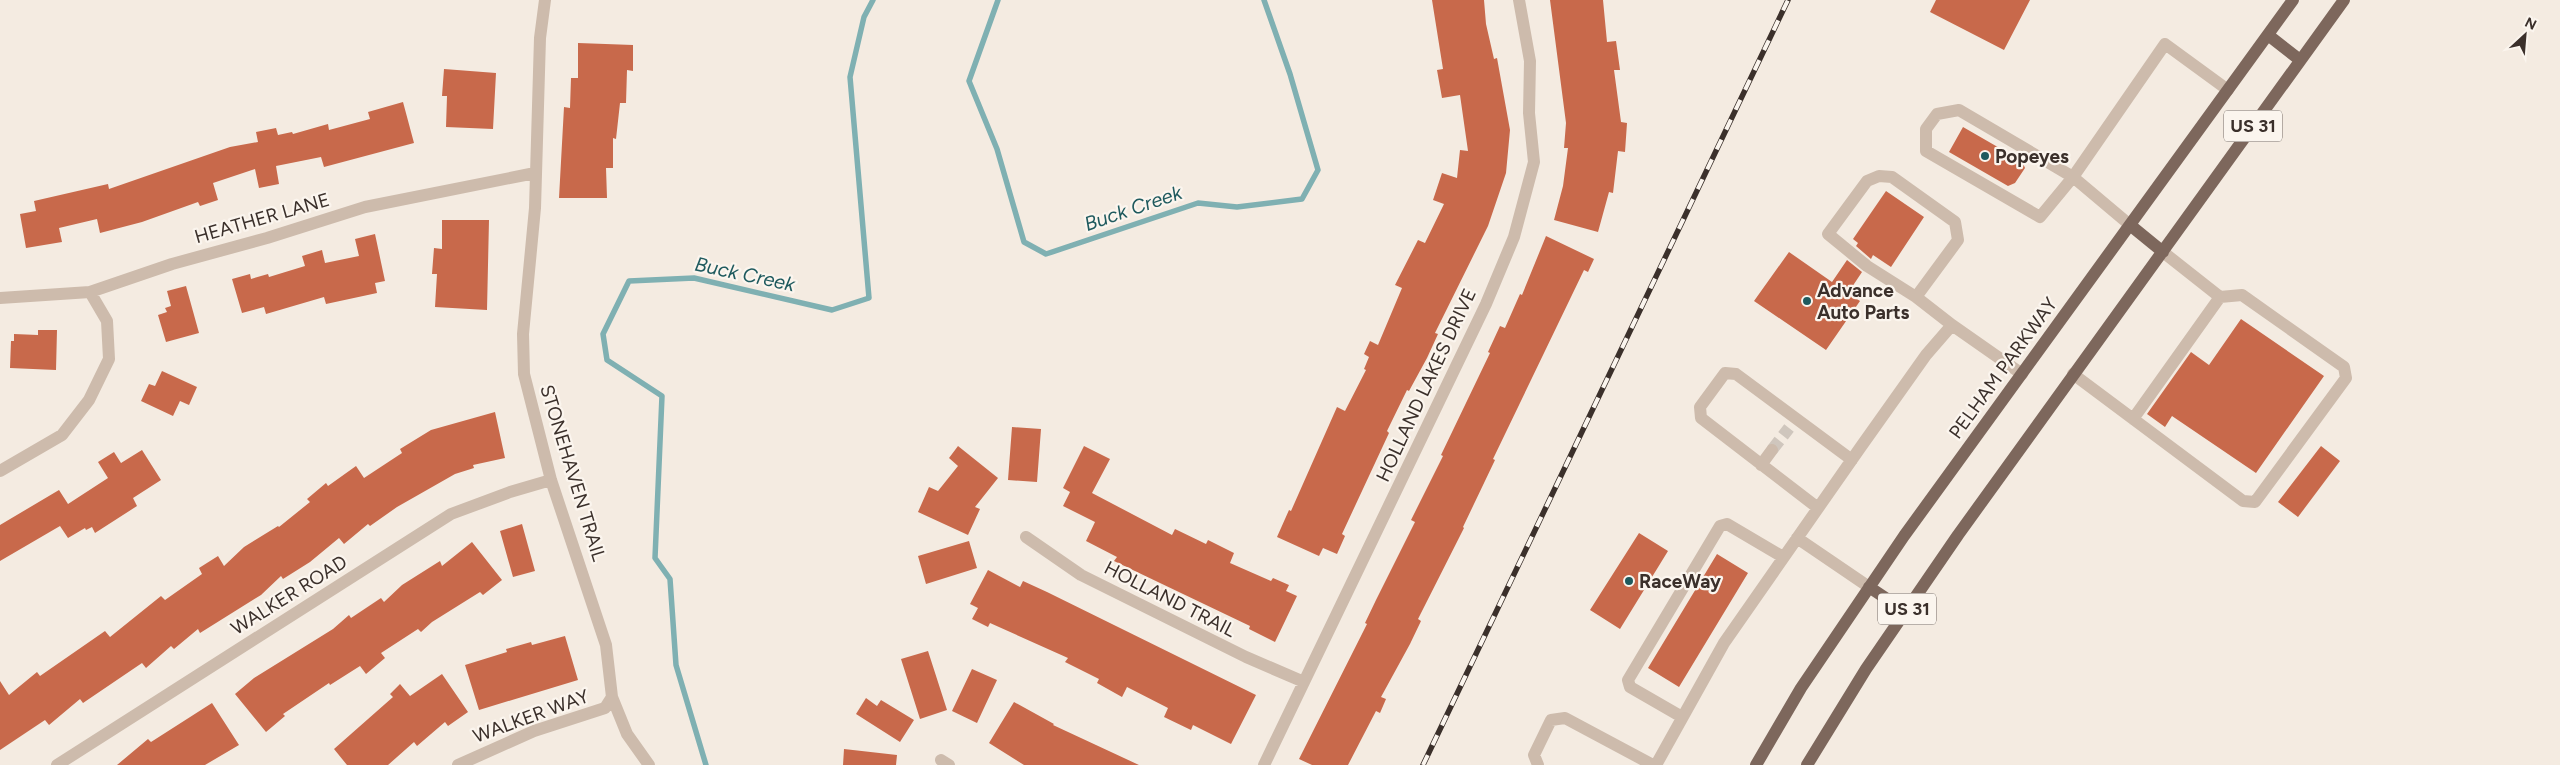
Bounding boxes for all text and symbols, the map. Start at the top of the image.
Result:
north arrow [2500,10,2550,60]
text: N [2522,14,2539,34]
road number: US 31 [2224,110,2282,142]
place label: Popeyes [1995,145,2069,168]
marker: Popeyes [1979,150,1991,162]
water label: Buck Creek [1081,180,1186,236]
street label: HEATHER LANE [192,188,332,248]
water label: Buck Creek [693,252,799,297]
place label: Advance Auto Parts [1817,279,1910,324]
street label: HOLLAND LAKES DRIVE [1371,285,1481,485]
street label: PELHAM PARKWAY [1944,292,2062,443]
marker: Advance Auto Parts [1801,295,1813,307]
street label: STONEHAVEN TRAIL [535,382,611,564]
street label: WALKER ROAD [227,550,351,640]
street label: HOLLAND TRAIL [1100,556,1240,642]
place label: RaceWay [1639,570,1721,593]
marker: RaceWay [1623,575,1635,587]
road number: US 31 [1878,594,1936,624]
street label: WALKER WAY [470,684,593,748]

